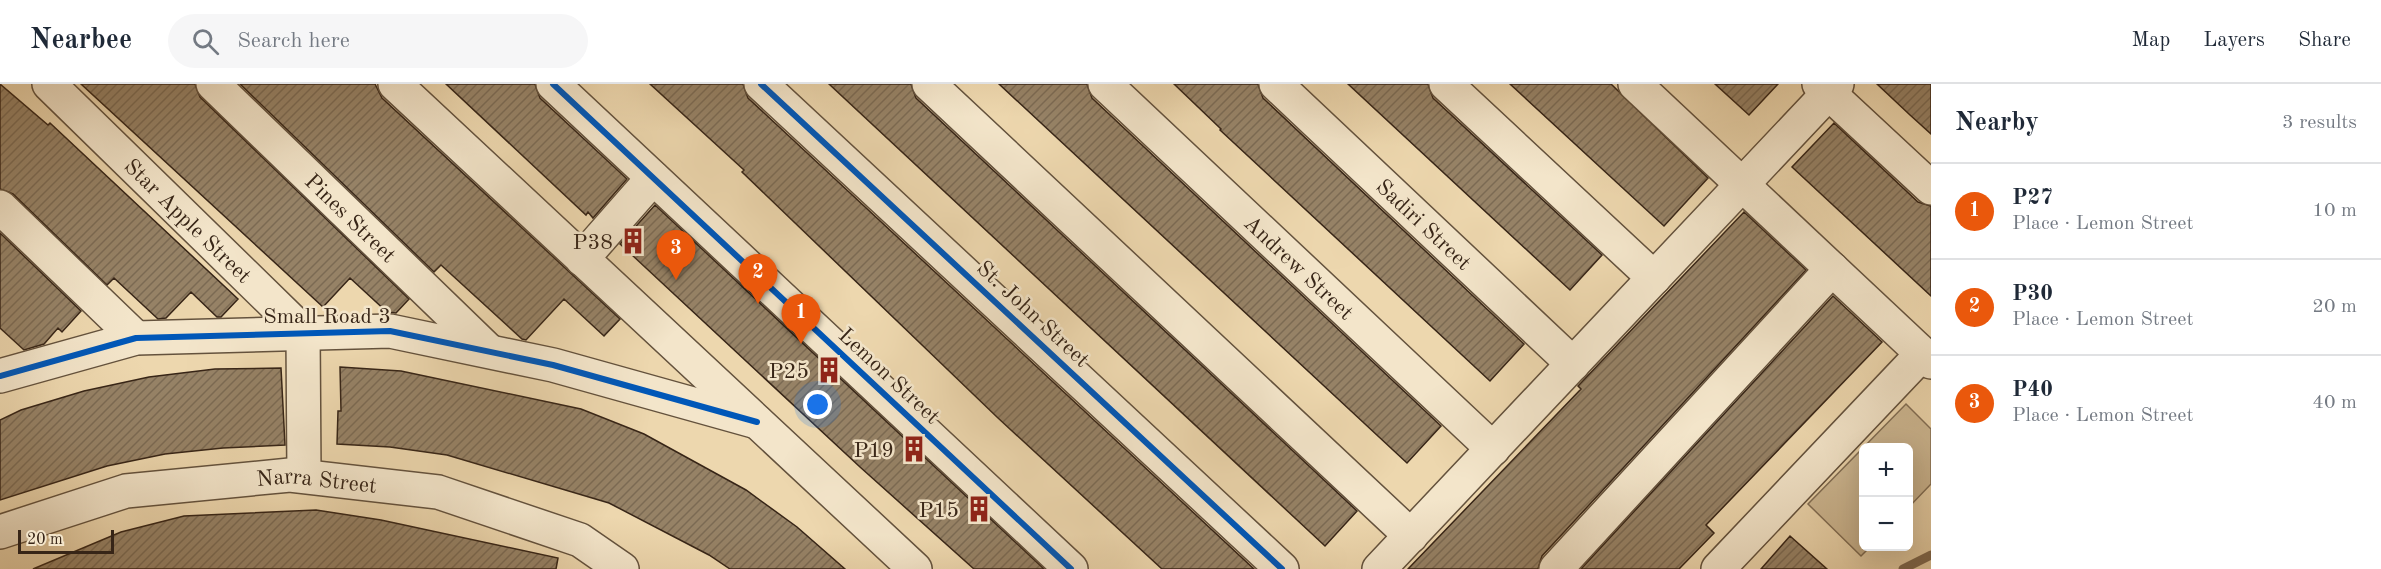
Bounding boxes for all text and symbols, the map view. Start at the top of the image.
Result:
search box [168,14,588,68]
icon: search [189,25,222,58]
text: Nearbee [30,27,132,55]
text: Search here [237,30,350,52]
text: Map [2131,30,2170,51]
text: Layers [2203,30,2265,51]
text: Share [2298,30,2351,51]
text: Nearby [1955,110,2039,136]
text: 3 results [2282,113,2357,133]
street label: Star Apple Street [119,155,255,288]
street label: Pines Street [300,170,399,268]
street label: Sadiri Street [1371,176,1475,275]
text: P27 [2012,187,2053,209]
text: 1 [1969,201,1980,221]
text: 10 m [2312,201,2357,221]
street label: Andrew Street [1239,212,1357,325]
text: Place · Lemon Street [2012,214,2193,234]
building icon: P38 [618,226,648,256]
pin: 3 [656,230,696,280]
place label: P38 [573,232,613,254]
pin: 2 [738,254,777,304]
street label: St. John Street [972,257,1093,372]
text: P30 [2012,283,2053,305]
pin: 1 [782,294,820,344]
text: 2 [1969,297,1980,317]
text: 20 m [2312,297,2357,317]
street label: Small Road 3 [263,306,391,328]
text: Place · Lemon Street [2012,310,2193,330]
street label: Lemon Street [834,324,944,429]
building icon: P25 [814,355,844,385]
place label: P25 [769,361,809,383]
text: P40 [2012,379,2053,401]
your location [803,390,832,419]
text: 3 [1969,393,1980,413]
text: 40 m [2312,393,2357,413]
text: Place · Lemon Street [2012,406,2193,426]
building icon: P19 [899,434,929,464]
place label: P19 [854,440,894,462]
map controls [1859,443,1913,551]
button: + [1859,443,1913,497]
street label: Narra Street [255,466,378,498]
building icon: P15 [964,494,994,524]
button: − [1859,497,1913,551]
place label: P15 [919,500,959,522]
scale bar [18,527,114,554]
text: 20 m [27,532,63,548]

